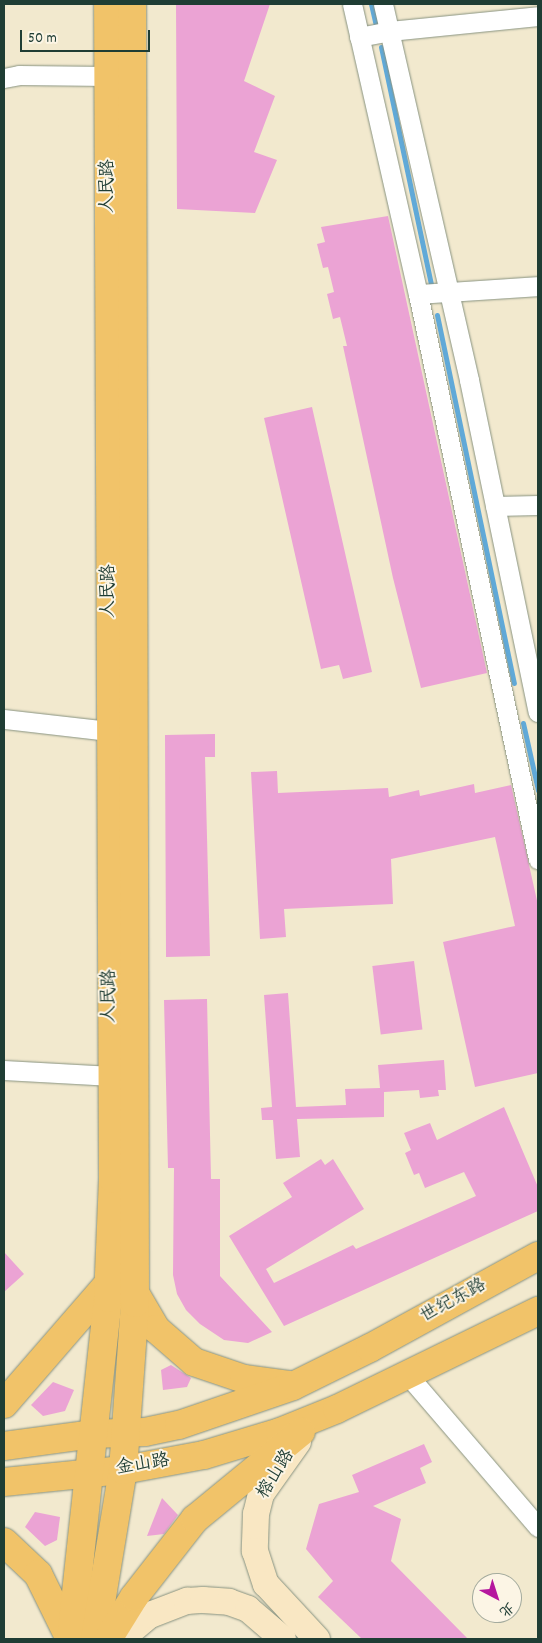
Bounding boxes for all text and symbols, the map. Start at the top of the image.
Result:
scale bar [22,20,152,52]
text: 50 m [28,28,57,50]
street label: 人民路 [98,159,120,213]
street label: 人民路 [99,564,121,618]
street label: 人民路 [100,969,122,1023]
street label: 世纪东路 [417,1275,491,1329]
street label: 榕山路 [254,1446,300,1504]
street label: 金山路 [115,1451,171,1481]
north arrow [472,1573,522,1623]
text: 北 [494,1597,518,1621]

